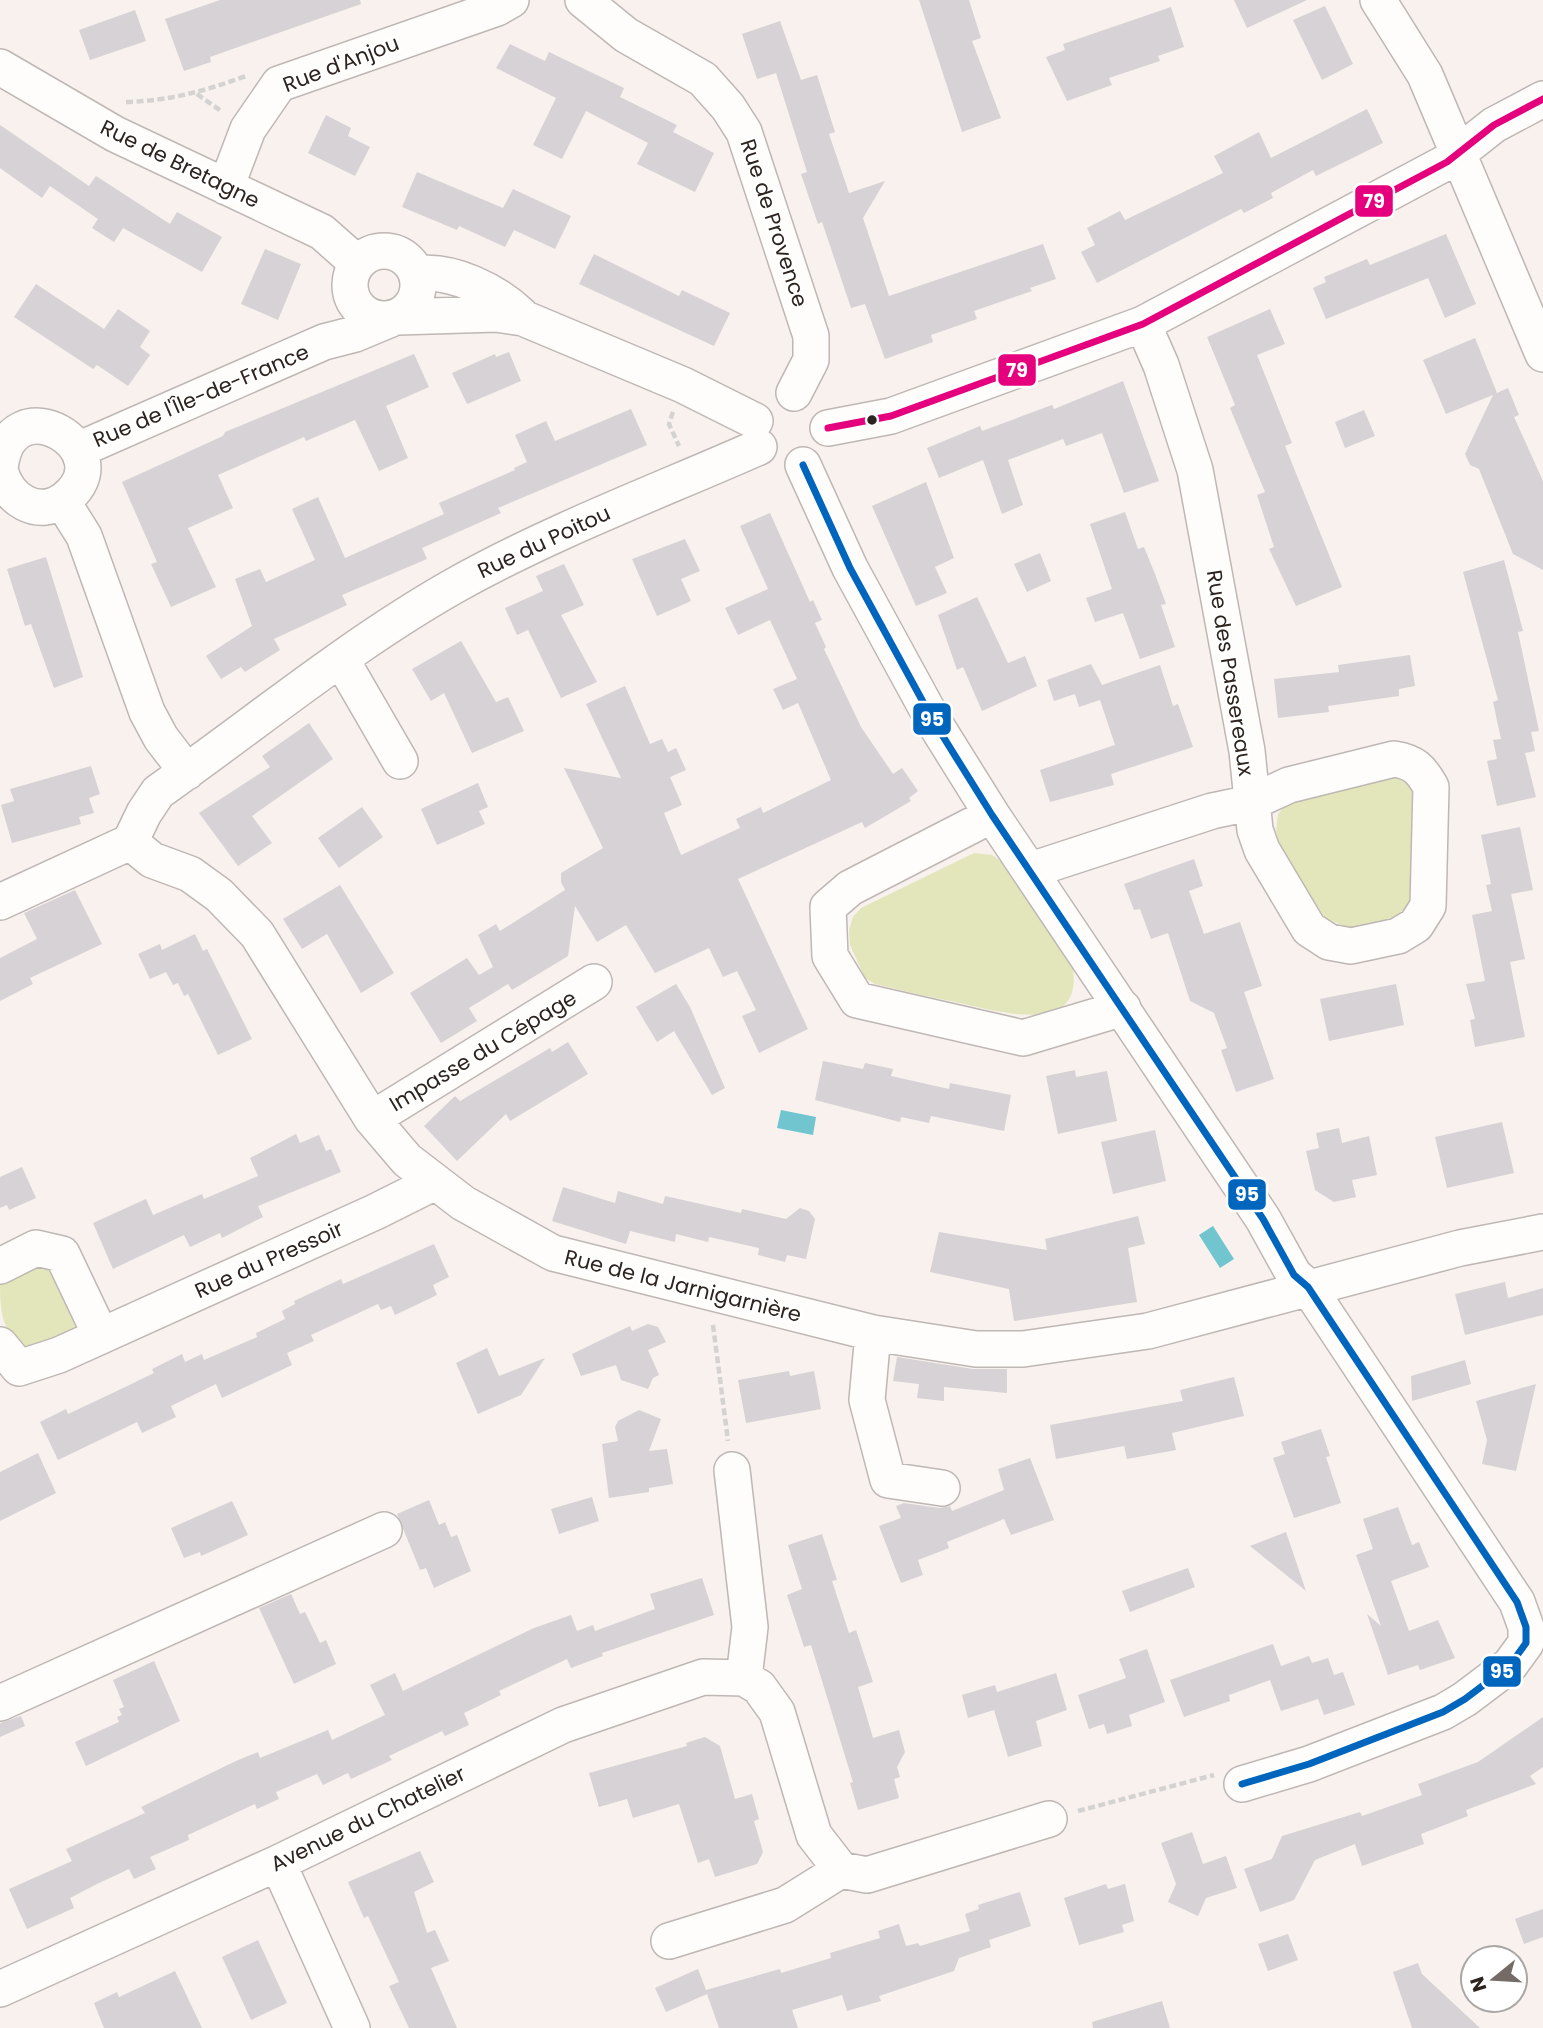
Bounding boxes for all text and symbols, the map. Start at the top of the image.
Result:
street label: Rue d'Anjou [279,28,403,99]
street label: Rue de Bretagne [96,112,265,215]
street label: Rue de Provence [734,135,815,311]
line badge: 79 [1354,184,1394,218]
text: 79 [1363,188,1385,215]
street label: Rue de l'Île-de-France [88,337,313,454]
line badge: 79 [997,353,1037,387]
text: 79 [1006,357,1028,384]
unlabelled marker [865,413,879,427]
street label: Rue du Poitou [473,498,615,585]
street label: Rue des Passereaux [1200,568,1261,778]
line badge: 95 [912,702,952,736]
text: 95 [920,706,944,733]
street label: Impasse du Cépage [384,983,582,1118]
line badge: 95 [1227,1178,1267,1211]
text: 95 [1235,1181,1259,1208]
street label: Rue du Pressoir [190,1214,348,1305]
street label: Rue de la Jarnigarnière [562,1242,805,1329]
line badge: 95 [1482,1655,1522,1688]
text: 95 [1490,1658,1514,1685]
street label: Avenue du Chatelier [266,1759,470,1878]
north arrow [1459,1944,1529,2014]
text: N [1463,1973,1493,1995]

